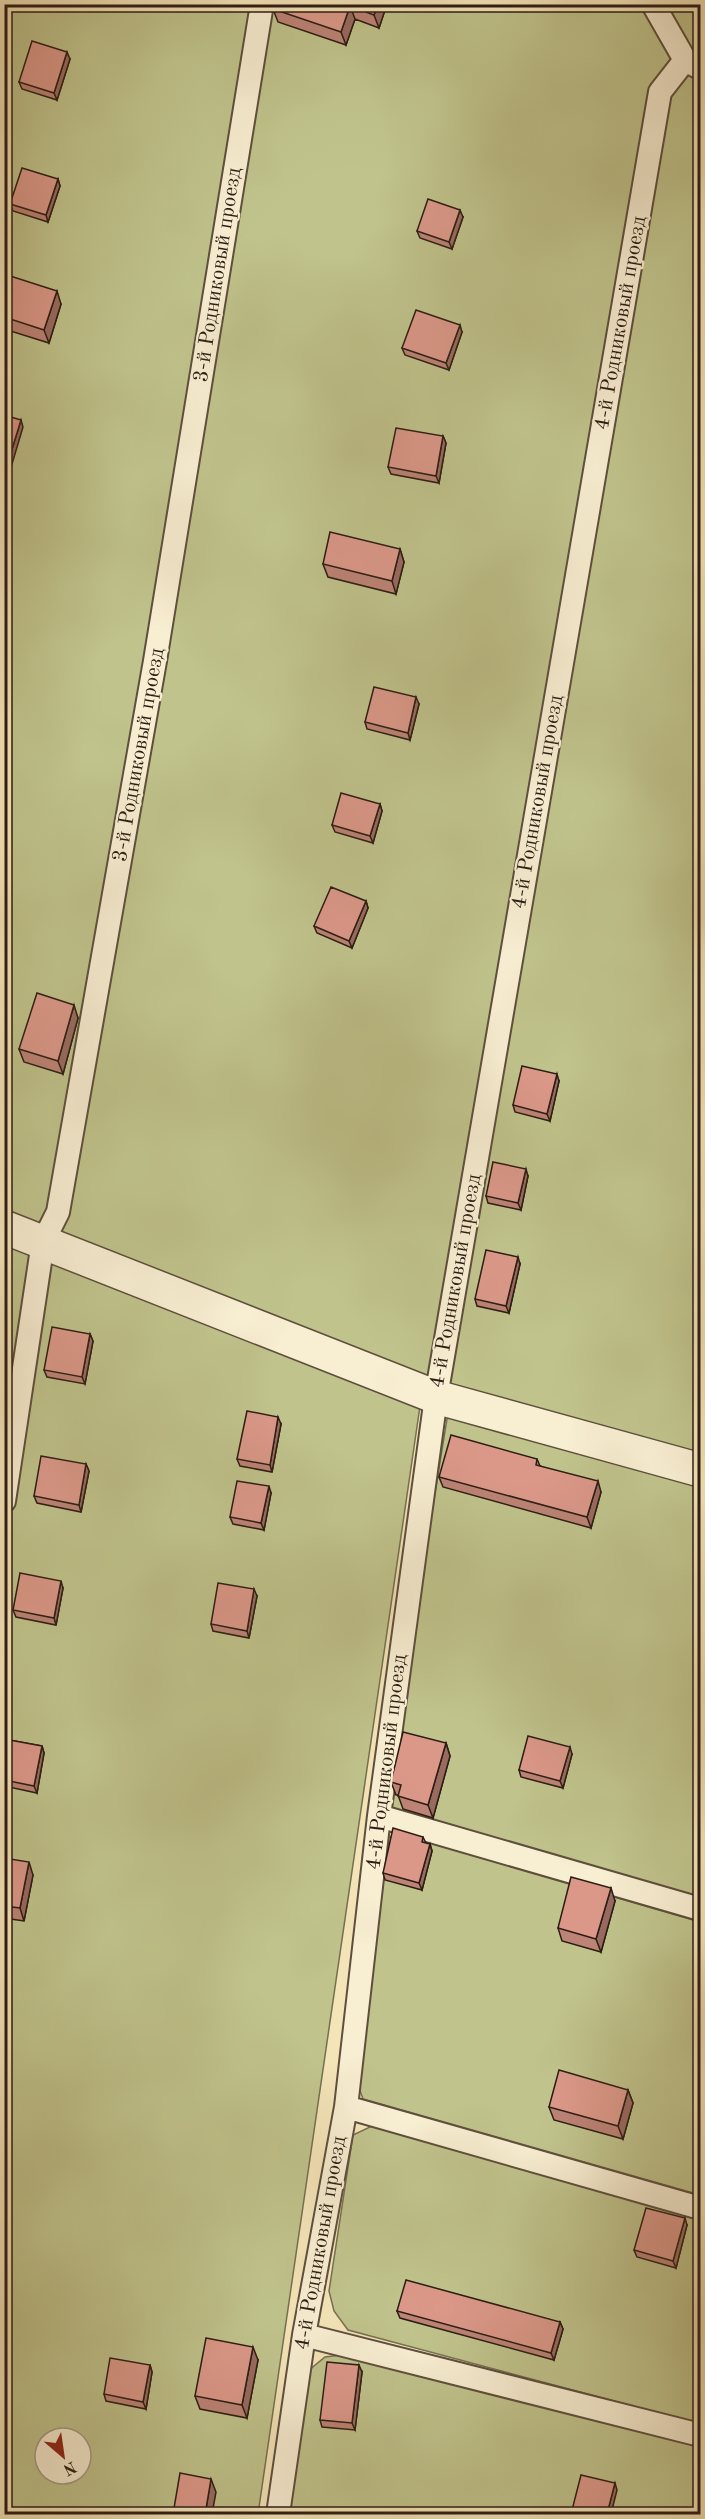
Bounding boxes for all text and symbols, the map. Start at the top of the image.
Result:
street label: 3-й Родниковый проезд [191,165,245,384]
street label: 4-й Родниковый проезд [592,214,650,432]
street label: 3-й Родниковый проезд [110,646,168,864]
street label: 4-й Родниковый проезд [509,693,567,911]
street label: 4-й Родниковый проезд [427,1172,485,1390]
street label: 4-й Родниковый проезд [363,1652,411,1871]
street label: 4-й Родниковый проезд [292,2134,350,2352]
north arrow [33,2426,93,2486]
text: N [59,2457,79,2478]

